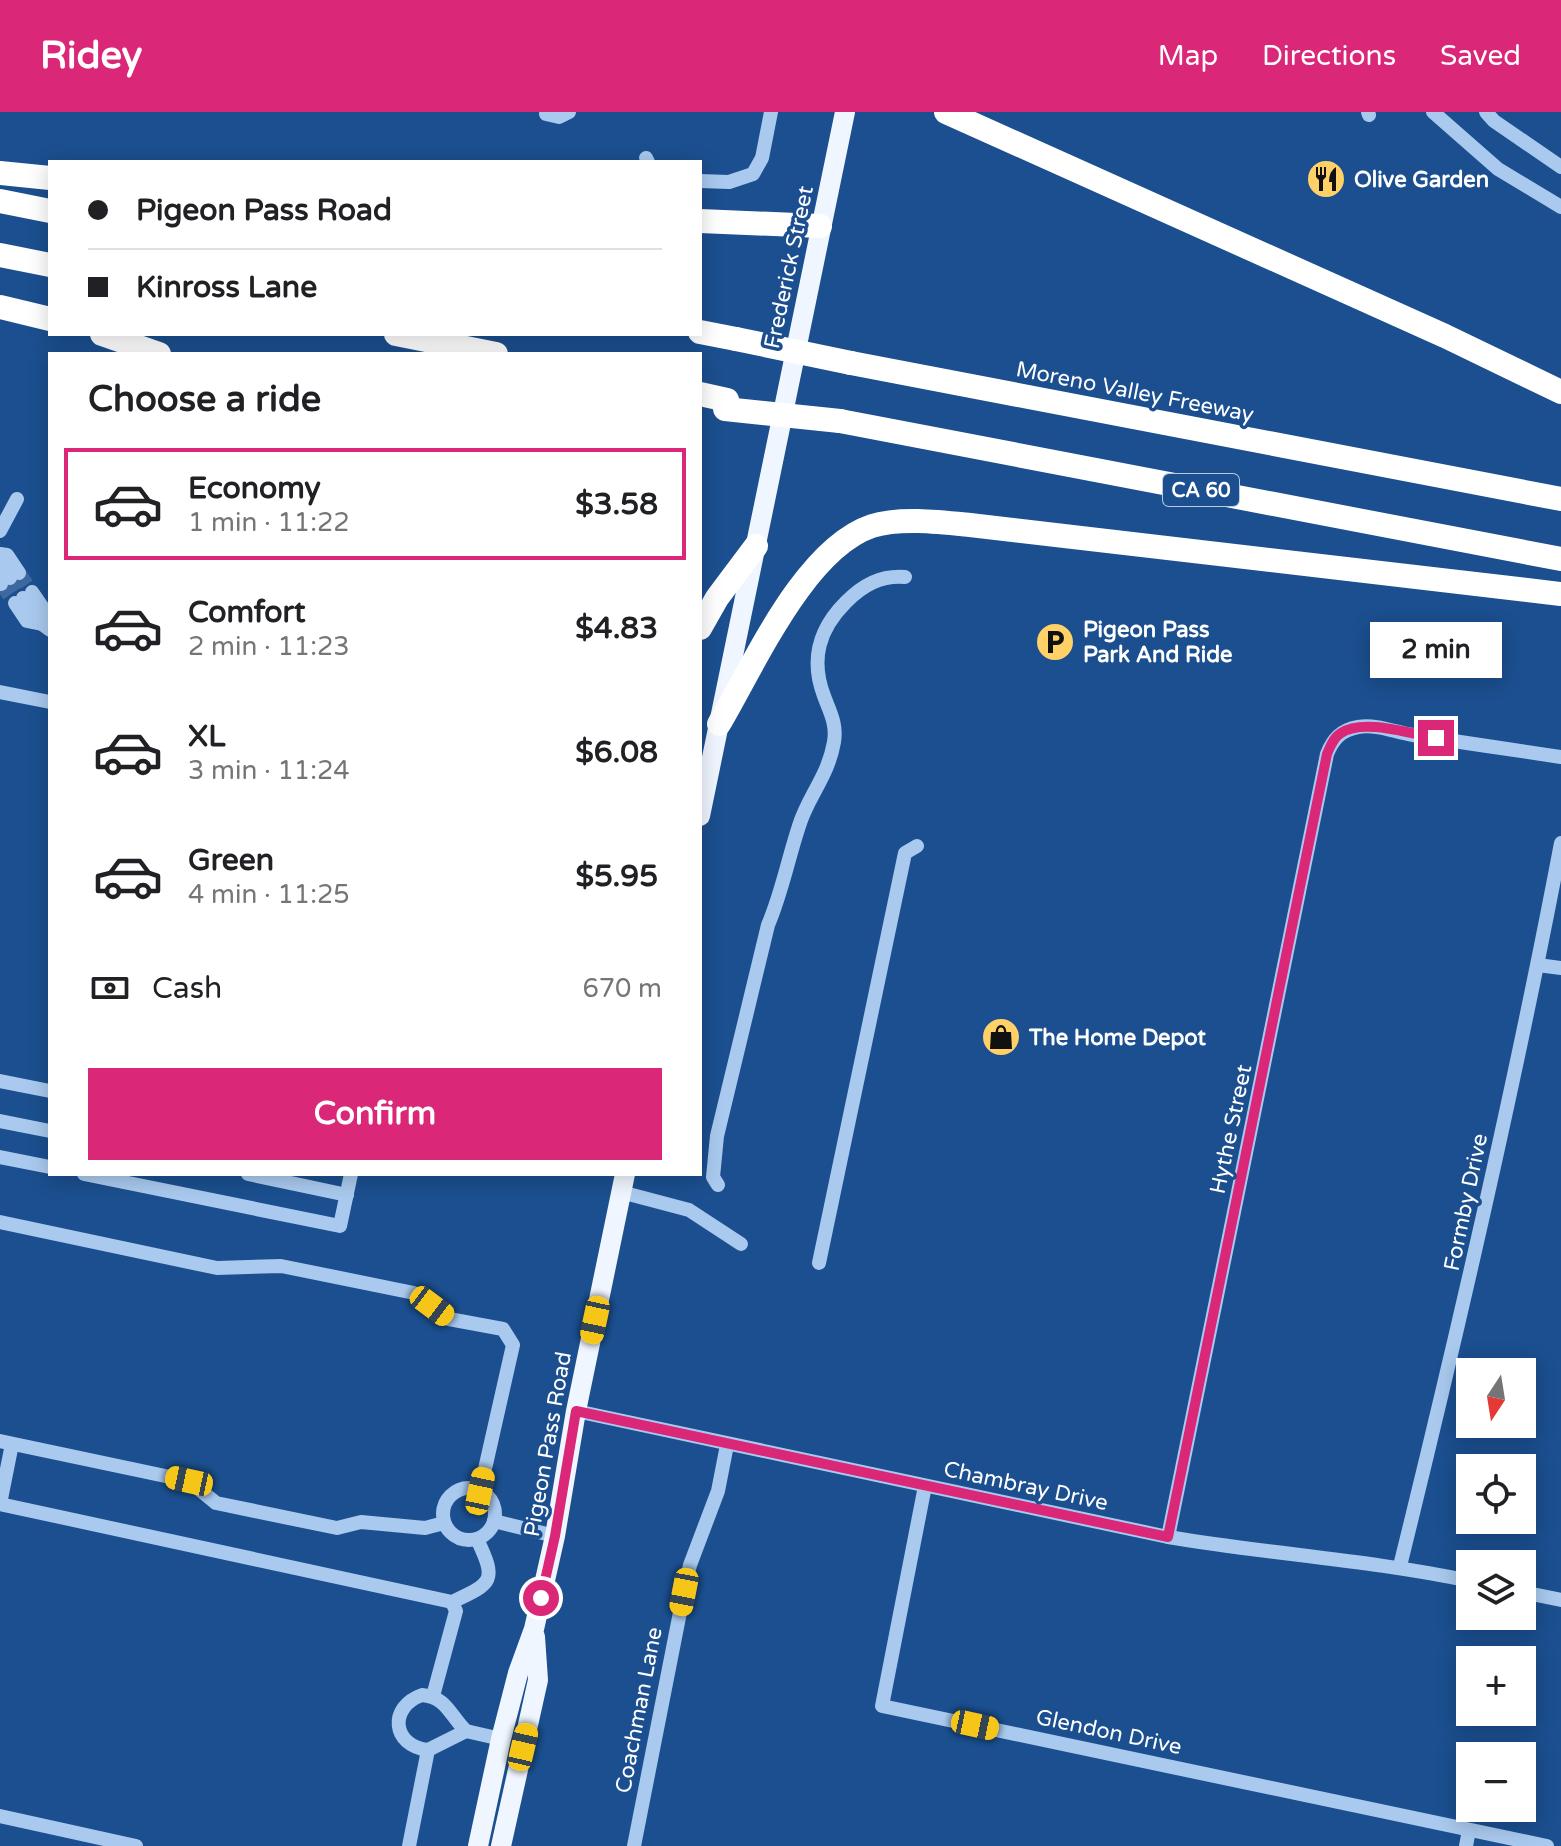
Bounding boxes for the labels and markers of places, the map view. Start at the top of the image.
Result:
restaurant icon: Olive Garden [1305,158,1347,200]
place label: Olive Garden [1354,167,1489,193]
place label: Pigeon Pass Park And Ride [1083,617,1232,668]
parking icon: Pigeon Pass Park And Ride [1034,621,1076,663]
shop icon: The Home Depot [980,1016,1022,1058]
place label: The Home Depot [1028,1025,1207,1051]

